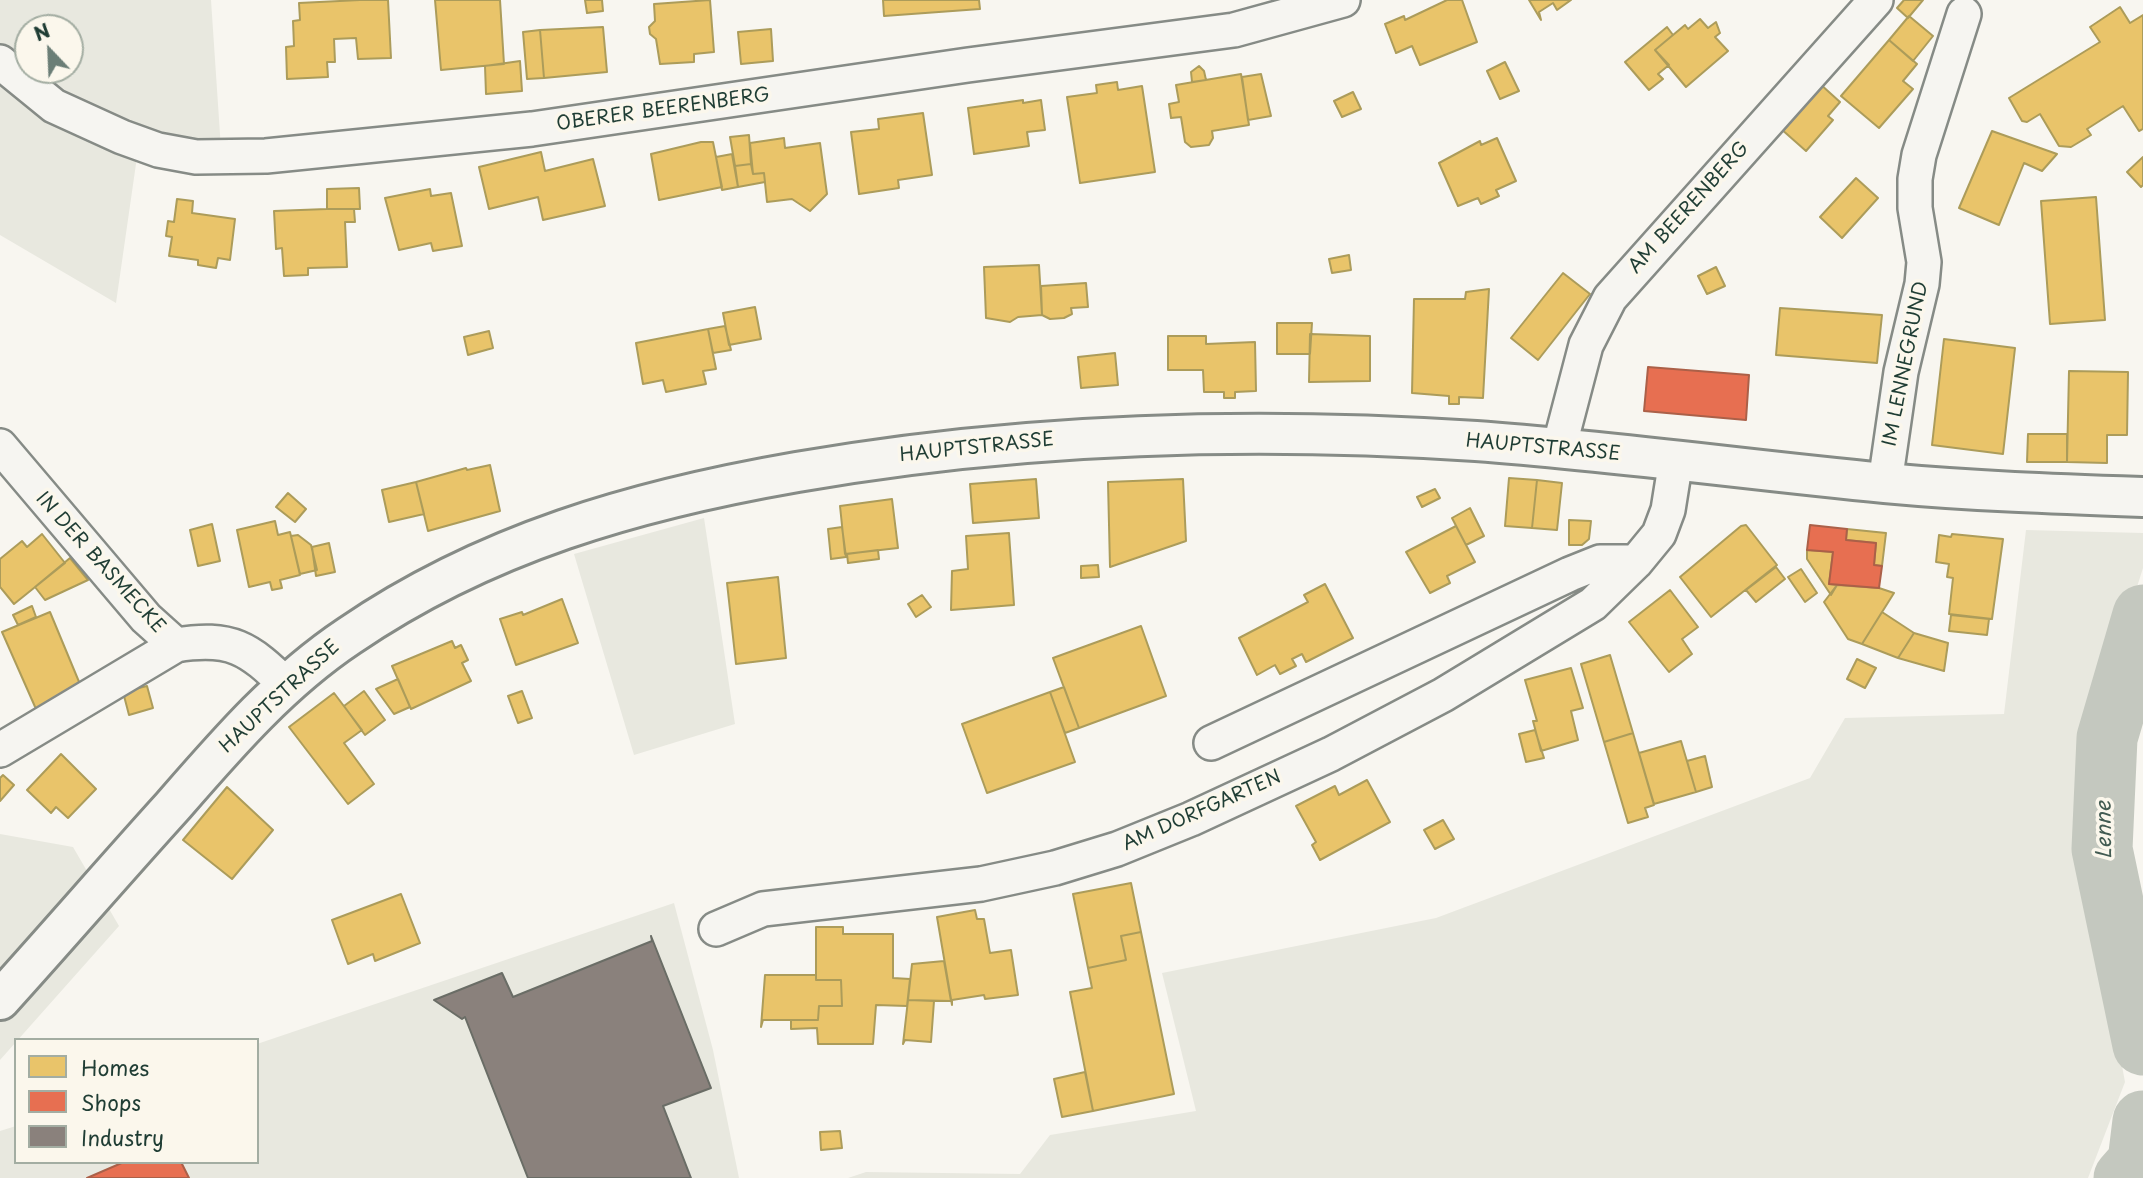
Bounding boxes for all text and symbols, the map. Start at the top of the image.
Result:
north arrow [14,14,84,84]
text: N [29,16,54,47]
street label: OBERER BEERENBERG [555,84,771,136]
street label: AM BEERENBERG [1624,138,1754,278]
street label: IM LENNEGRUND [1879,279,1933,449]
street label: HAUPTSTRASSE [899,429,1055,467]
street label: HAUPTSTRASSE [1465,430,1621,466]
street label: IN DER BASMECKE [31,488,169,638]
street label: HAUPTSTRASSE [215,636,345,758]
street label: AM DORFGARTEN [1119,766,1285,856]
water label: Lenne [2092,801,2118,859]
legend [14,1038,259,1164]
text: Homes [81,1051,149,1083]
text: Shops [81,1086,141,1118]
text: Industry [81,1121,164,1153]

